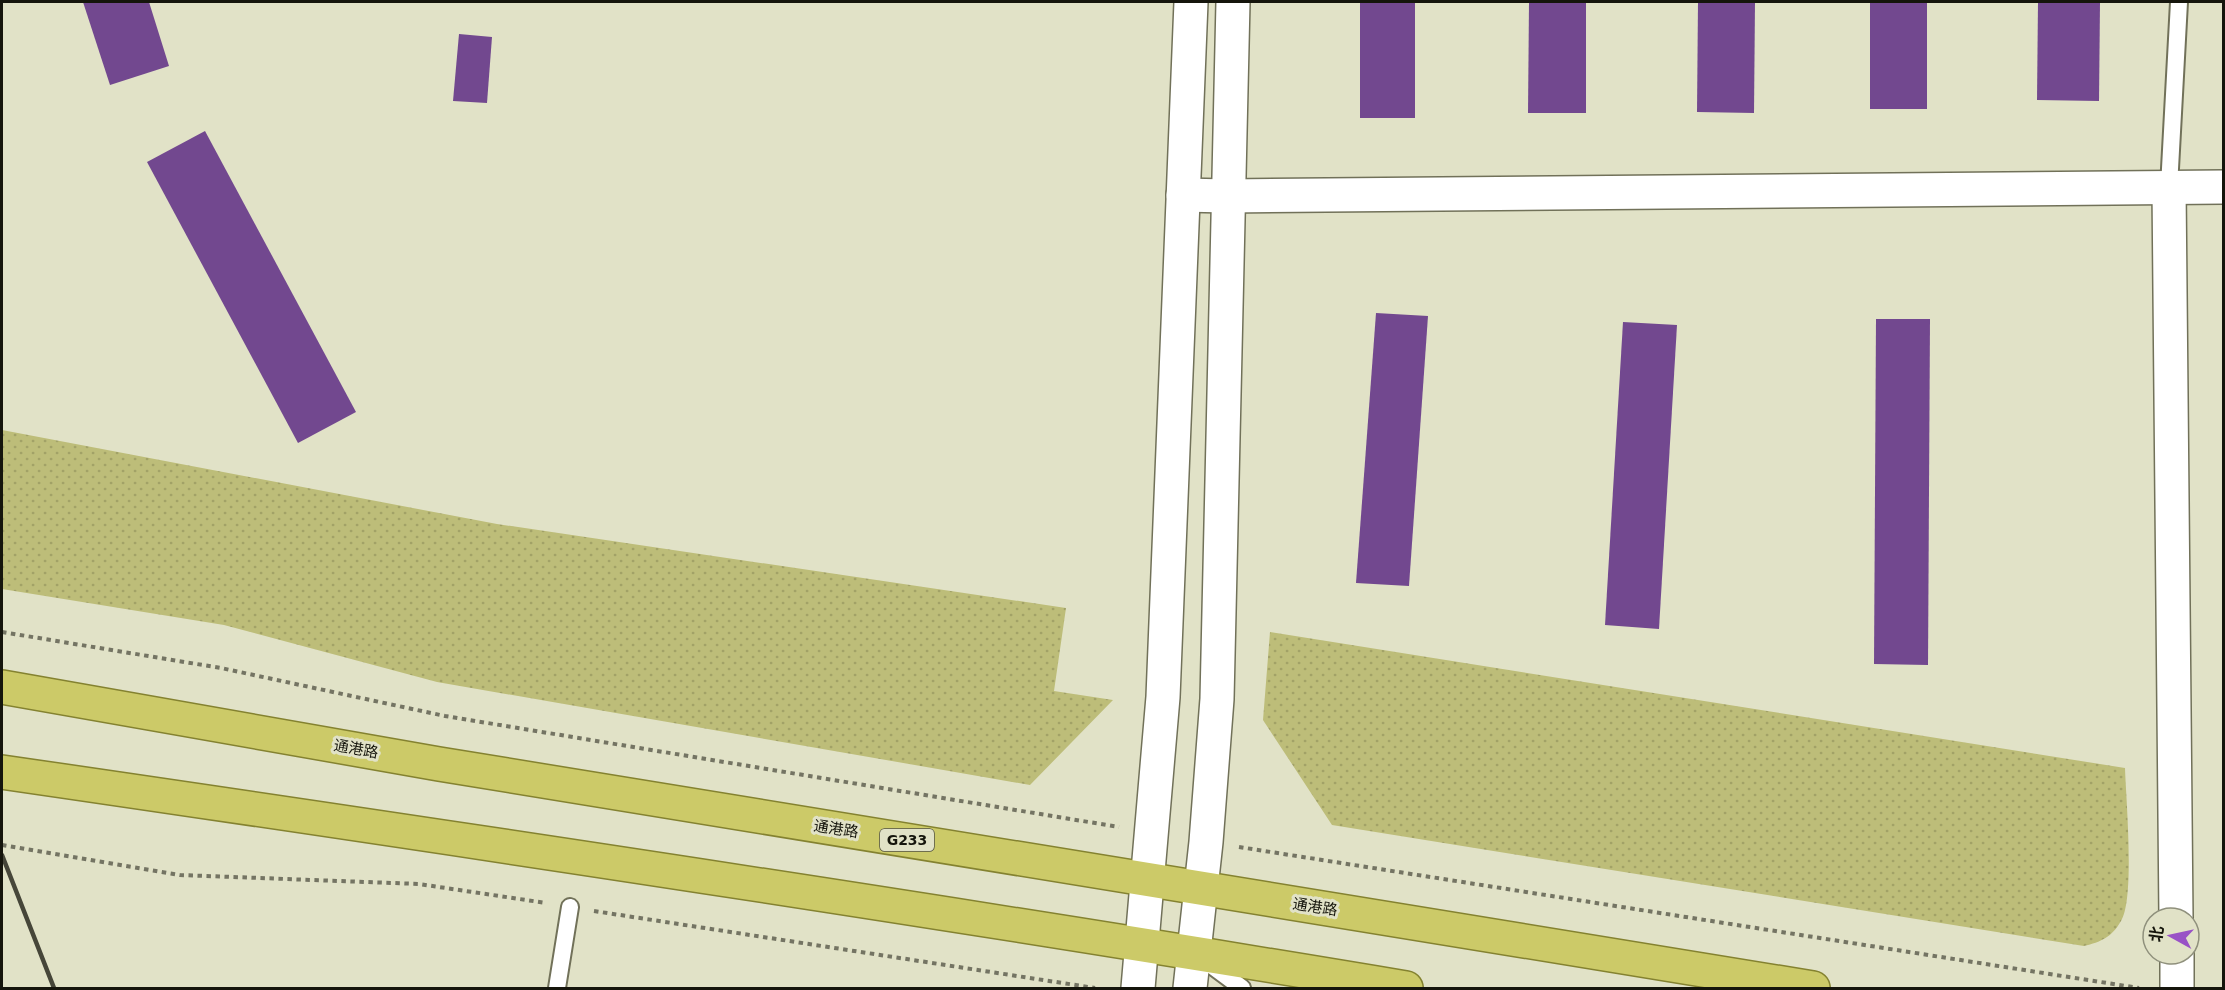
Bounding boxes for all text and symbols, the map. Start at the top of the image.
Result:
street label: 通港路 [332,736,380,762]
street label: 通港路 [812,817,860,841]
road number: G233 [880,829,934,851]
street label: 通港路 [1291,895,1339,919]
north arrow [2141,906,2201,966]
text: 北 [2146,925,2167,943]

